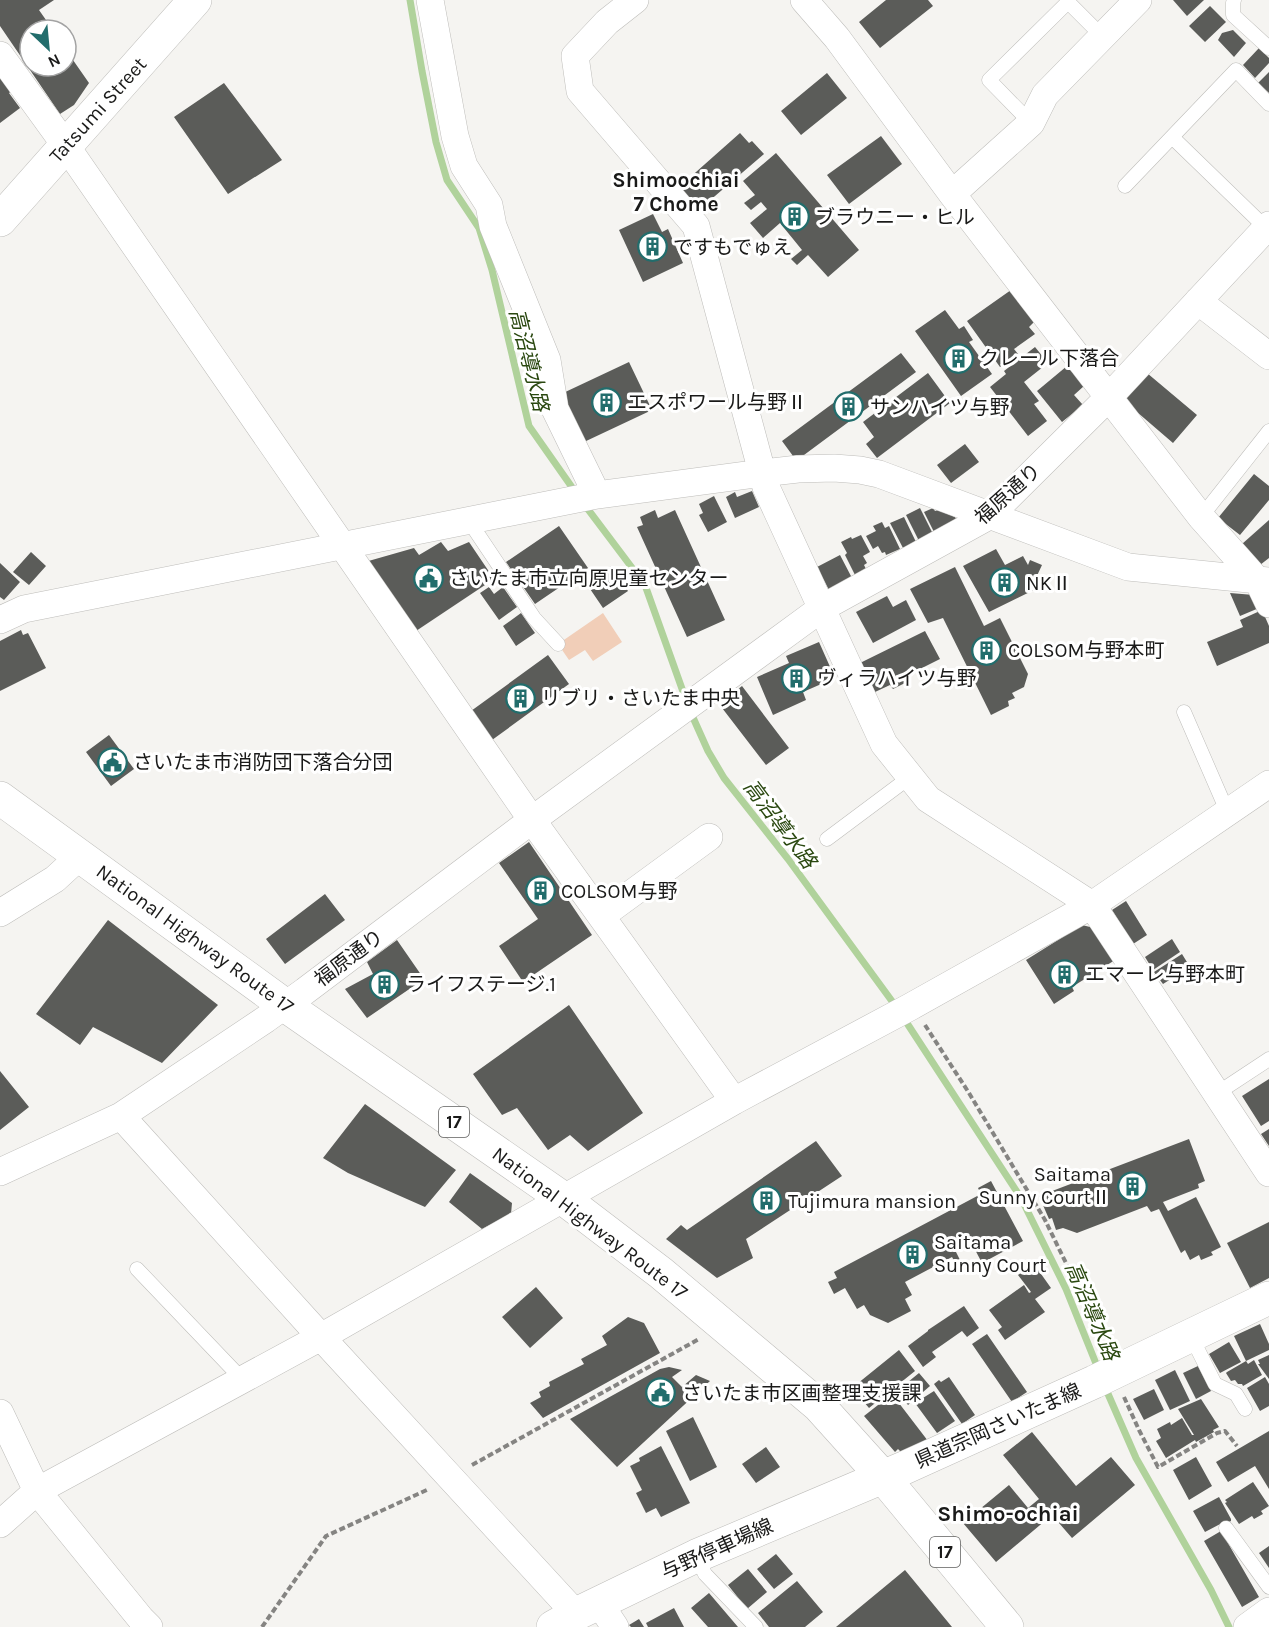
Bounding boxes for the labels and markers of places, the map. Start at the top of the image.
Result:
building icon: ブラウニー・ヒル [778,201,810,233]
place label: ブラウニー・ヒル [815,206,975,229]
building icon: ですもでゅえ [636,231,668,263]
place label: ですもでゅえ [673,236,792,259]
building icon: クレール下落合 [942,342,974,374]
place label: クレール下落合 [979,347,1119,370]
building icon: エスポワール与野Ⅱ [590,386,622,418]
place label: エスポワール与野Ⅱ [627,391,807,414]
building icon: サンハイツ与野 [833,391,865,423]
place label: サンハイツ与野 [870,396,1010,419]
public building icon: さいたま市立向原児童センター [412,562,444,594]
place label: さいたま市立向原児童センター [449,567,728,590]
building icon: NKⅡ [989,567,1021,599]
place label: NKⅡ [1026,572,1072,595]
building icon: COLSOM与野本町 [971,634,1003,666]
place label: COLSOM与野本町 [1008,639,1164,662]
building icon: ヴィラハイツ与野 [780,662,812,694]
place label: ヴィラハイツ与野 [817,667,976,690]
building icon: リブリ・さいたま中央 [504,682,536,714]
place label: リブリ・さいたま中央 [541,687,740,710]
public building icon: さいたま市消防団下落合分団 [96,746,128,778]
place label: さいたま市消防団下落合分団 [133,751,392,774]
building icon: COLSOM与野 [524,875,556,907]
place label: COLSOM与野 [561,880,677,903]
building icon: エマーレ与野本町 [1048,958,1080,990]
place label: エマーレ与野本町 [1085,963,1245,986]
building icon: ライフステージ.1 [369,968,401,1000]
place label: ライフステージ.1 [406,973,556,996]
place label: Saitama Sunny CourtⅡ [979,1163,1111,1209]
building icon: Saitama Sunny CourtⅡ [1116,1170,1148,1202]
building icon: Tujimura mansion [751,1185,783,1217]
place label: Tujimura mansion [788,1190,956,1213]
place label: Saitama Sunny Court [934,1231,1047,1277]
building icon: Saitama Sunny Court [897,1238,929,1270]
public building icon: さいたま市区画整理支援課 [645,1377,677,1409]
place label: さいたま市区画整理支援課 [682,1382,921,1405]

